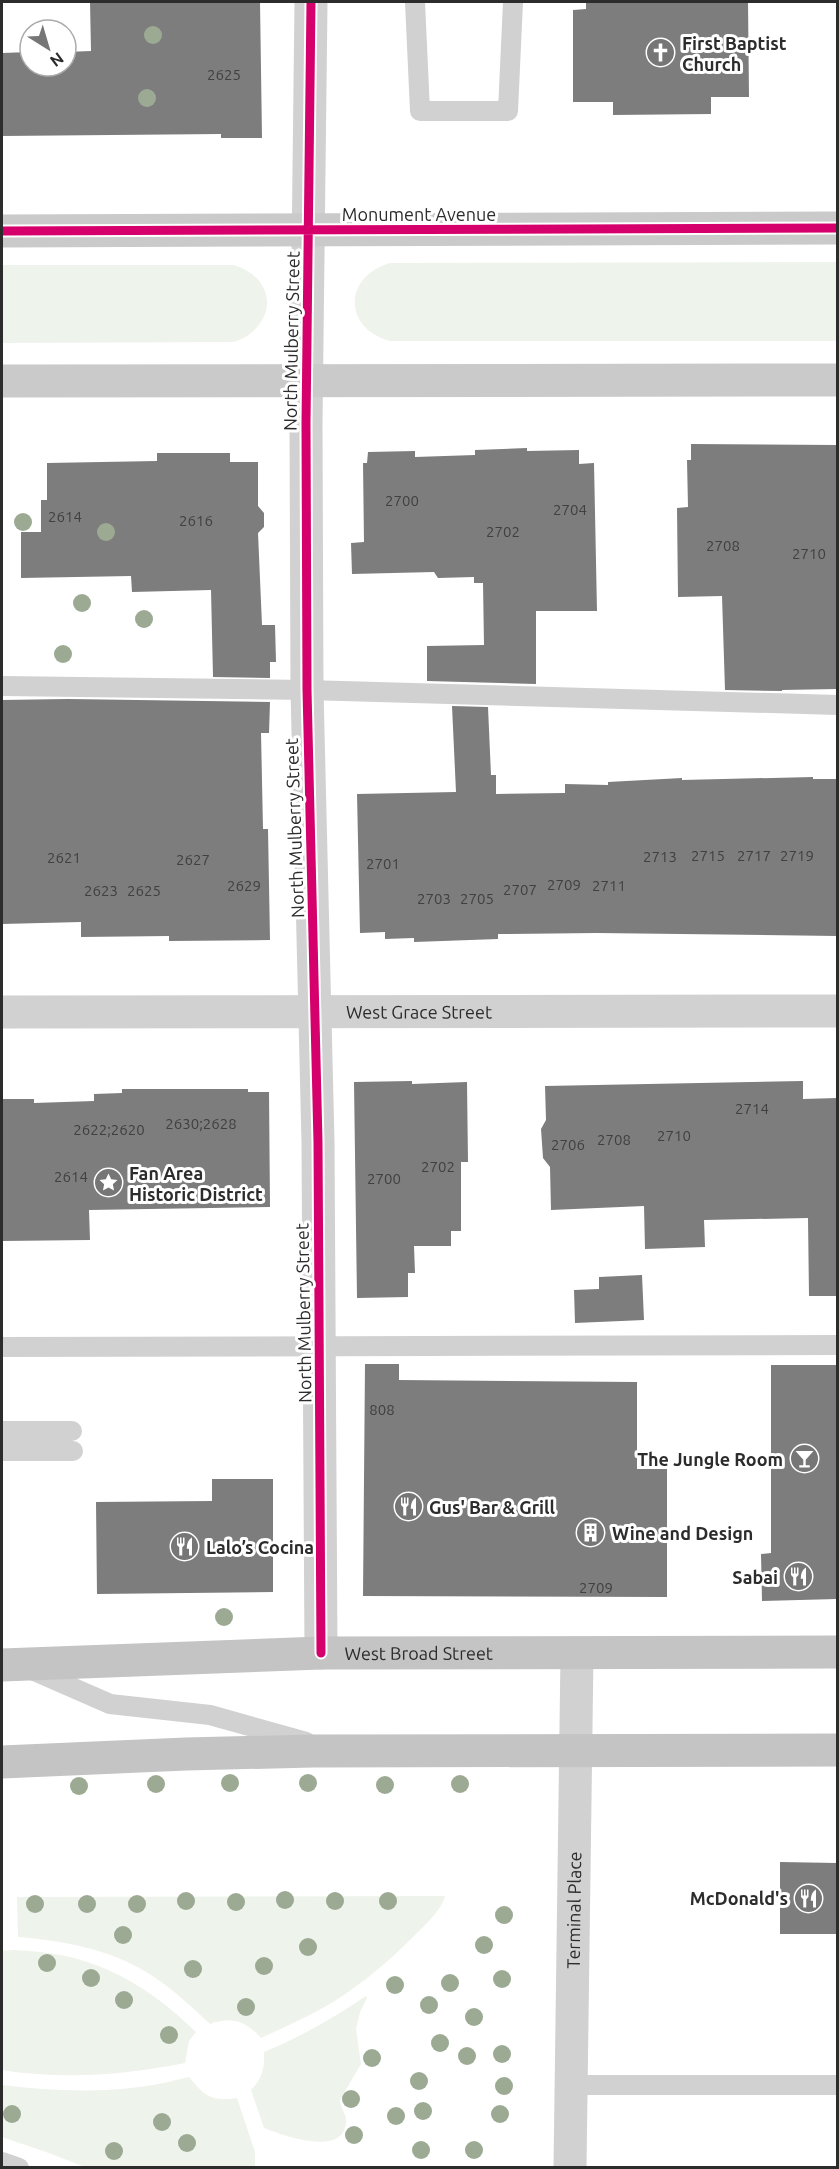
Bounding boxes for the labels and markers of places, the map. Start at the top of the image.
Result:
place label: First Baptist Church [682,33,787,74]
church icon: First Baptist Church [645,37,677,69]
place label: Fan Area Historic District [129,1163,263,1204]
place icon: Fan Area Historic District [92,1167,124,1199]
bar icon: The Jungle Room [788,1443,820,1475]
place label: The Jungle Room [637,1449,783,1469]
restaurant icon: Gus' Bar & Grill [392,1491,424,1523]
place label: Gus' Bar & Grill [429,1497,556,1517]
building icon: Wine and Design [575,1517,607,1549]
place label: Wine and Design [612,1523,753,1543]
restaurant icon: Lalo’s Cocina [169,1531,201,1563]
place label: Lalo’s Cocina [206,1537,314,1557]
restaurant icon: Sabai [783,1561,815,1593]
place label: Sabai [732,1567,778,1587]
restaurant icon: McDonald's [793,1882,825,1914]
place label: McDonald's [690,1888,788,1908]

